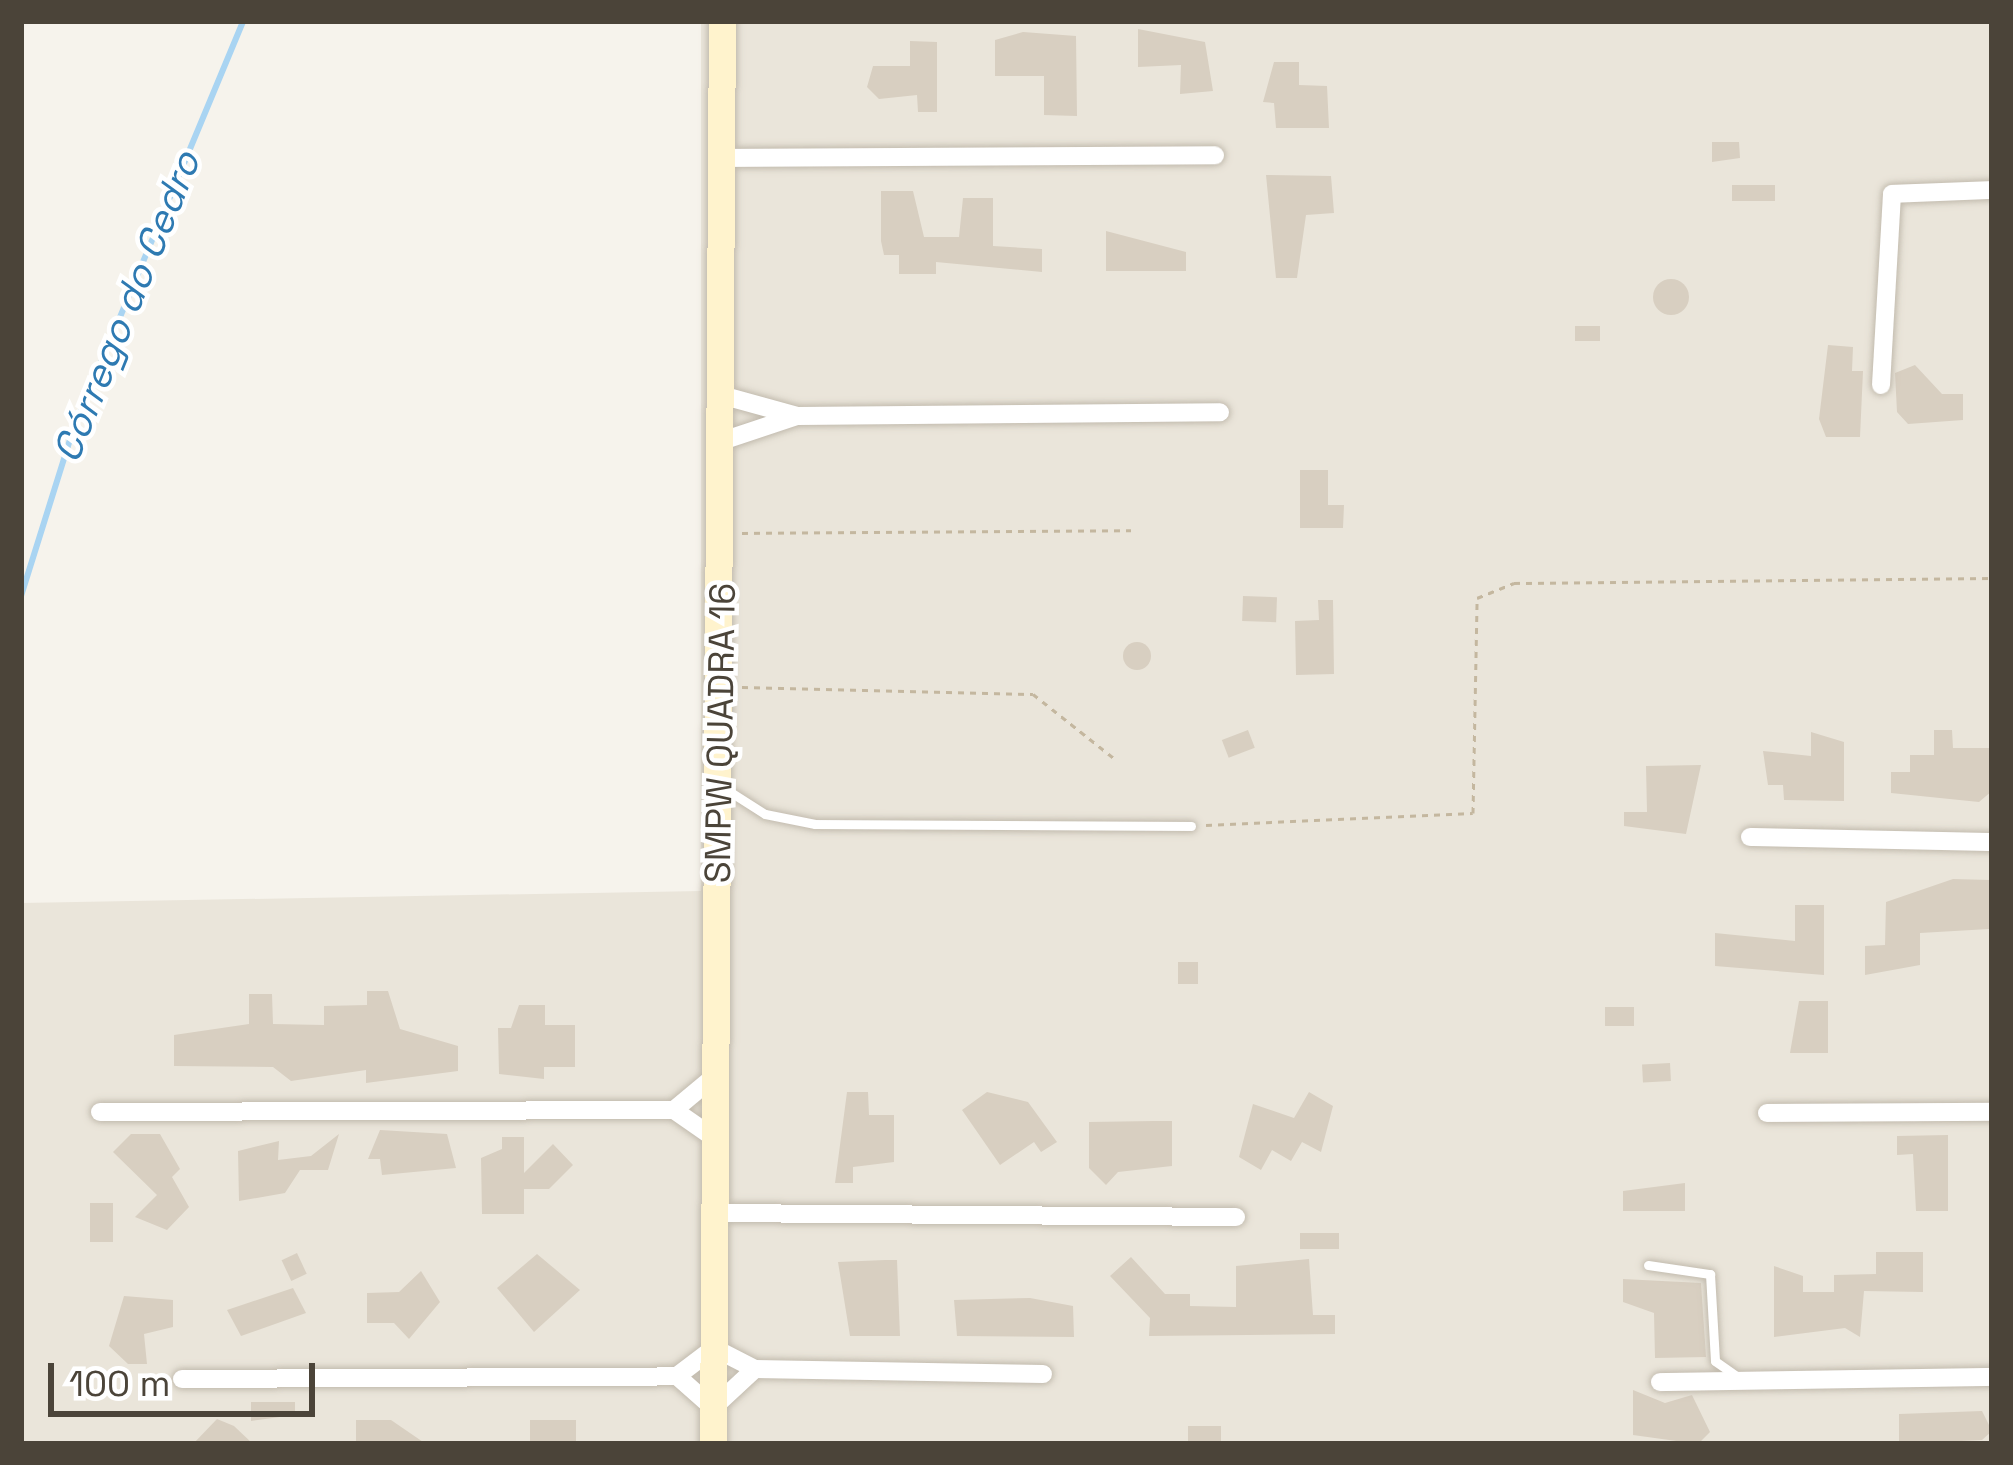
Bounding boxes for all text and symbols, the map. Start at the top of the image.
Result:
water label: Córrego do Cedro [43,145,211,469]
street label: SMPW QUADRA 16 [697,582,745,884]
scale bar [54,1339,321,1413]
text: 100 m [69,1361,170,1407]

